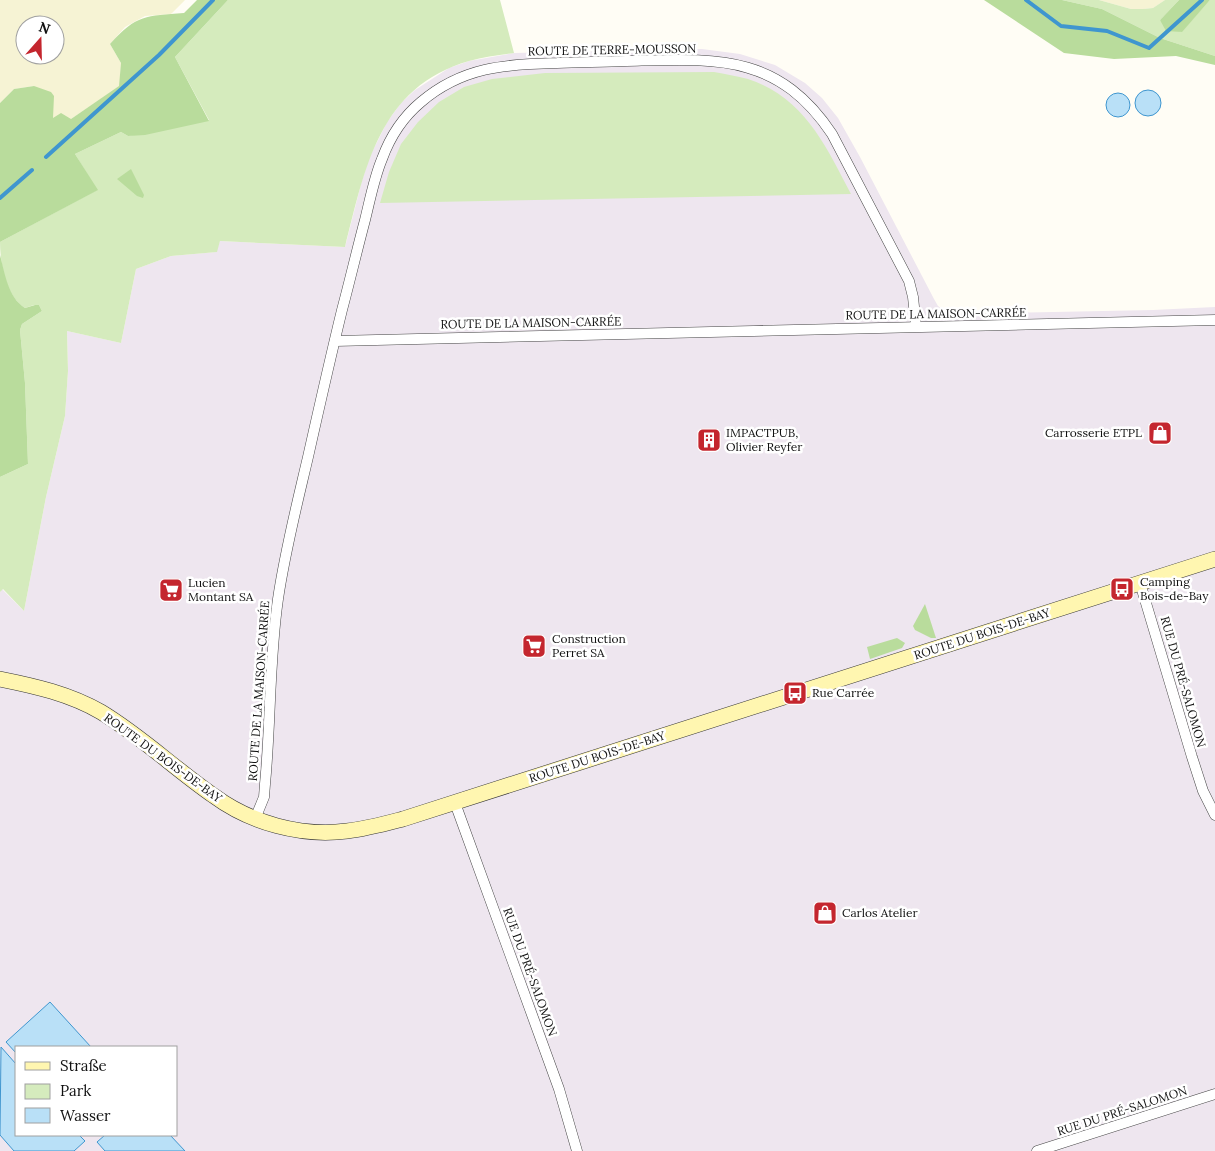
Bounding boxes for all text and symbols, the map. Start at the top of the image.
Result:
north arrow [15,15,65,65]
text: N [36,17,53,38]
street label: ROUTE DE TERRE-MOUSSON [528,41,696,58]
street label: ROUTE DE LA MAISON-CARRÉE [845,304,1027,323]
street label: ROUTE DE LA MAISON-CARRÉE [440,313,622,332]
shop icon: Carrosserie ETPL [1147,420,1173,446]
place label: IMPACTPUB, Olivier Reyfer [726,425,803,454]
place label: Carrosserie ETPL [1045,425,1142,440]
building icon: IMPACTPUB, Olivier Reyfer [696,427,722,453]
place label: Camping Bois-de-Bay [1140,574,1209,603]
place label: Lucien Montant SA [188,575,254,604]
bus stop icon: Camping Bois-de-Bay [1109,576,1135,602]
supermarket icon: Lucien Montant SA [158,577,184,603]
street label: ROUTE DE LA MAISON-CARRÉE [245,600,272,782]
street label: ROUTE DU BOIS-DE-BAY [912,604,1052,663]
street label: RUE DU PRÉ-SALOMON [1158,615,1209,749]
place label: Construction Perret SA [552,631,626,660]
supermarket icon: Construction Perret SA [521,633,547,659]
bus stop icon: Rue Carrée [782,680,808,706]
place label: Rue Carrée [812,685,875,700]
street label: ROUTE DU BOIS-DE-BAY [101,710,226,806]
street label: ROUTE DU BOIS-DE-BAY [527,727,667,786]
shop icon: Carlos Atelier [812,900,838,926]
street label: RUE DU PRÉ-SALOMON [500,905,561,1038]
place label: Carlos Atelier [842,905,918,920]
legend [15,1046,178,1136]
text: Straße [60,1056,107,1075]
text: Park [60,1081,91,1100]
street label: RUE DU PRÉ-SALOMON [1055,1082,1189,1139]
text: Wasser [60,1106,111,1125]

